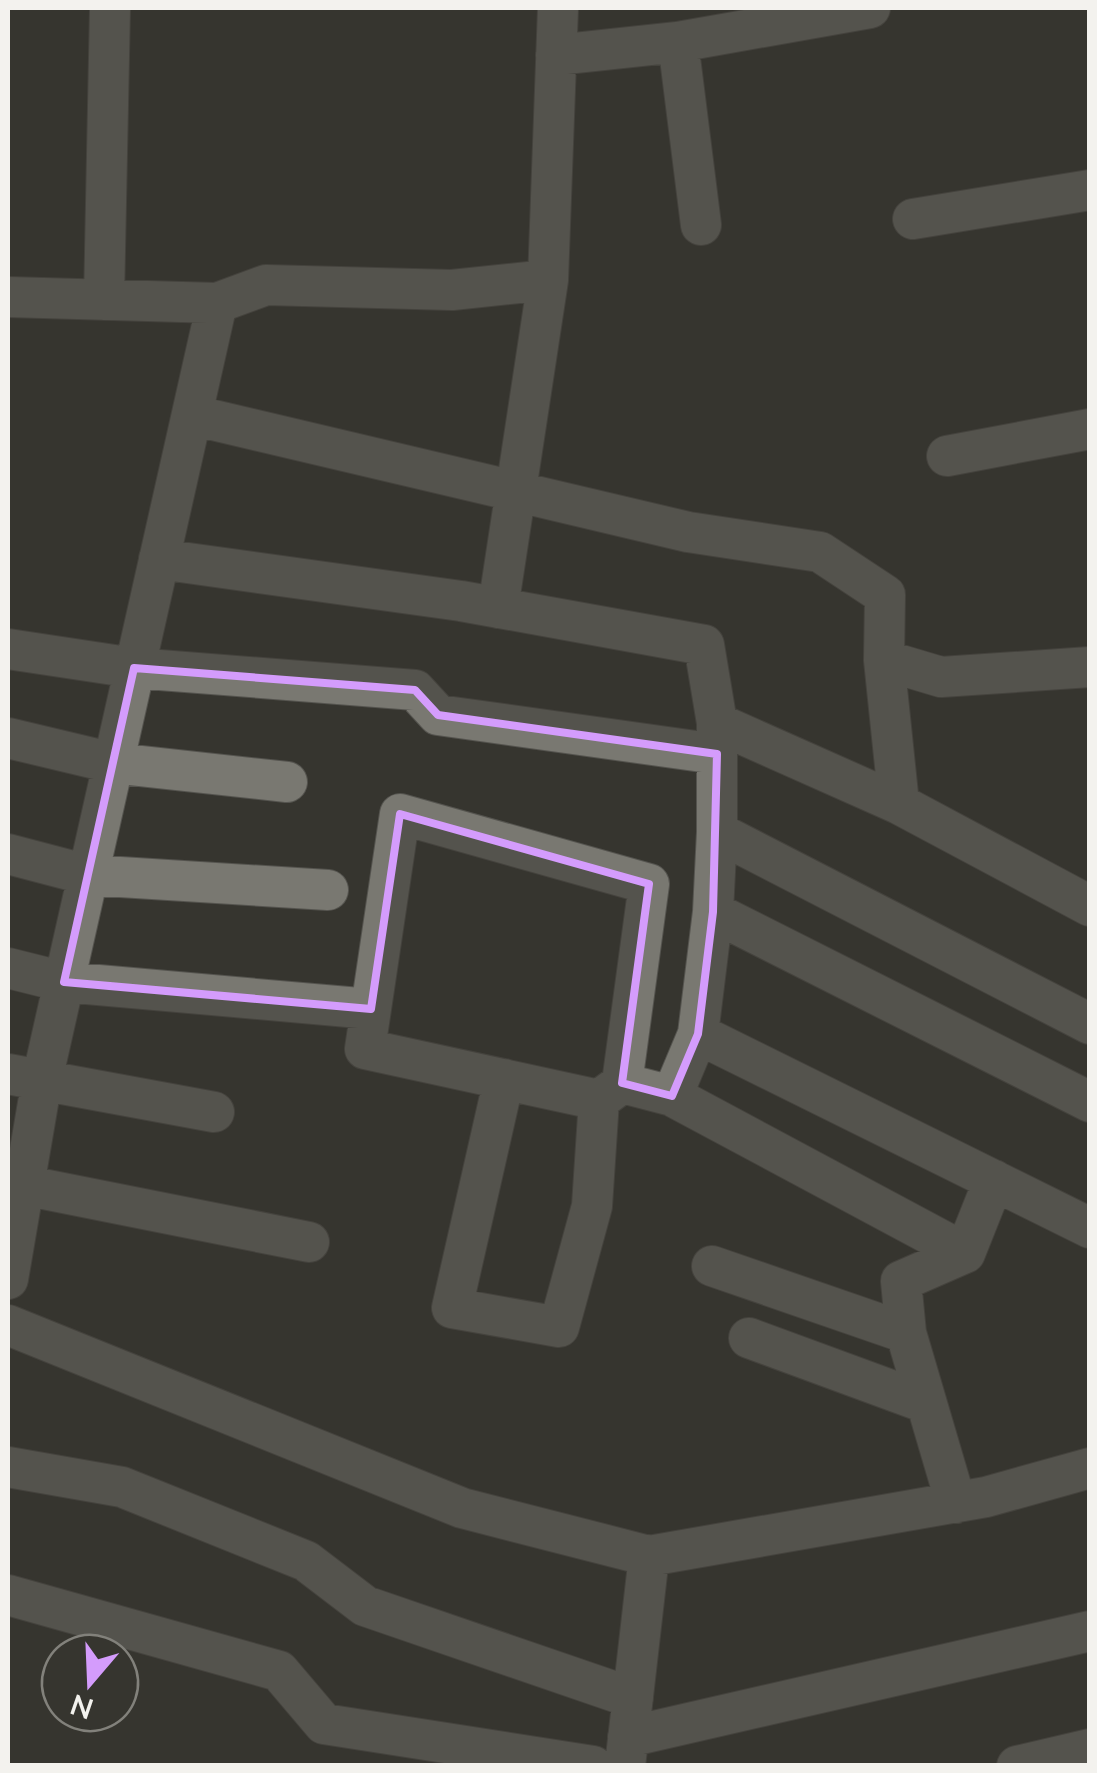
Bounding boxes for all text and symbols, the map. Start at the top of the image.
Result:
north arrow [40,1633,140,1733]
text: N [66,1688,97,1727]

